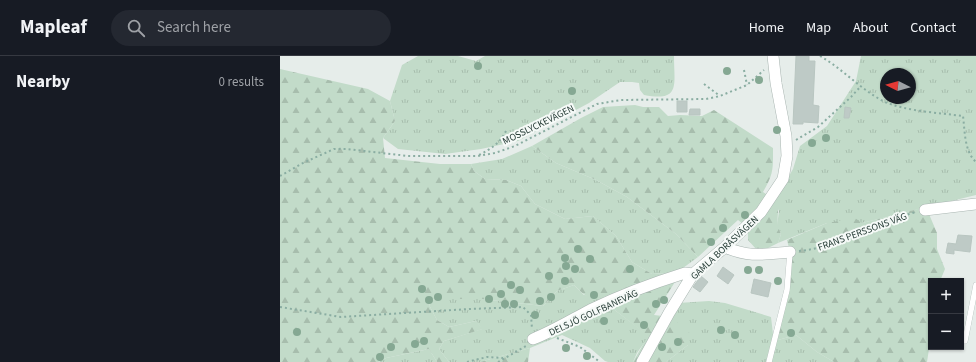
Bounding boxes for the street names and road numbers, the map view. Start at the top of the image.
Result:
street label: MOSSLYCKEVÄGEN [500,101,577,148]
street label: FRANS PERSSONS VÄG [816,209,909,255]
street label: GAMLA BORÅSVÄGEN [688,212,762,283]
street label: DELSJÖ GOLFBANEVÄG [547,286,640,340]

